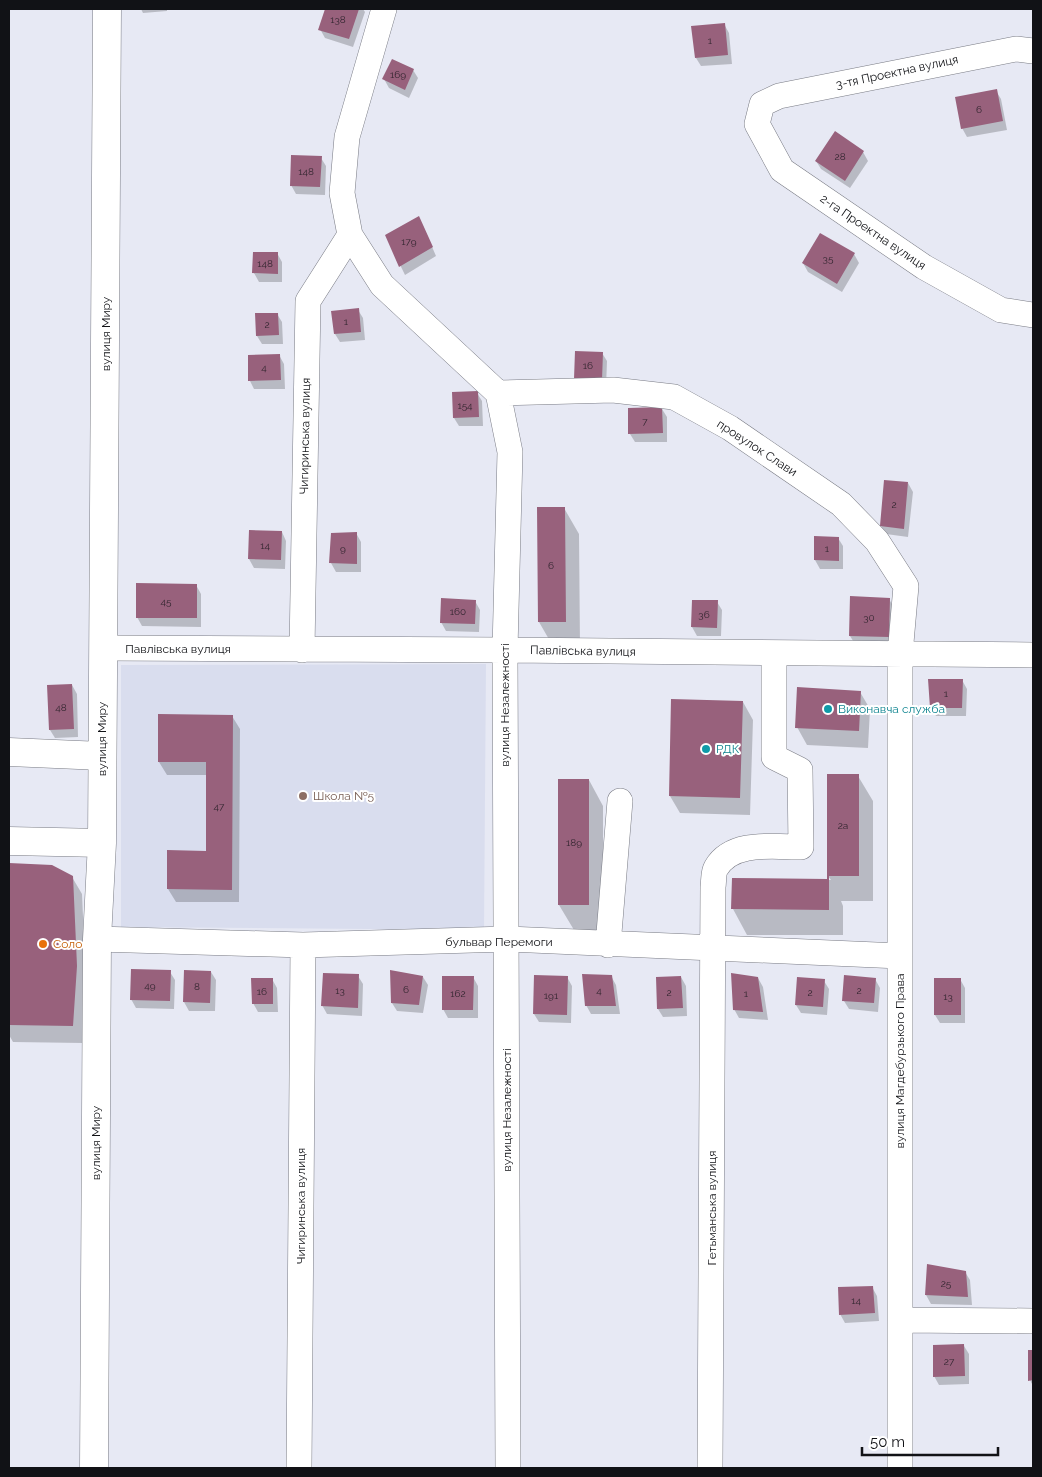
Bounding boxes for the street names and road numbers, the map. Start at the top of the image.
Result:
street label: 3-тя Проектна вулиця [835,52,959,92]
street label: 2-га Проектна вулиця [817,191,929,273]
street label: вулиця Миру [99,296,113,371]
street label: Чигиринська вулиця [297,378,313,494]
street label: провулок Слави [714,417,800,479]
street label: Павлівська вулиця [125,642,231,656]
street label: вулиця Незалежності [498,643,512,767]
street label: Павлівська вулиця [530,643,636,659]
street label: вулиця Миру [95,701,109,776]
street label: бульвар Перемоги [445,935,553,949]
street label: вулиця Магдебурзького Права [893,974,907,1148]
street label: вулиця Незалежності [500,1048,514,1172]
street label: вулиця Миру [89,1105,103,1180]
street label: Чигиринська вулиця [294,1148,308,1264]
street label: Гетьманська вулиця [705,1150,719,1266]

